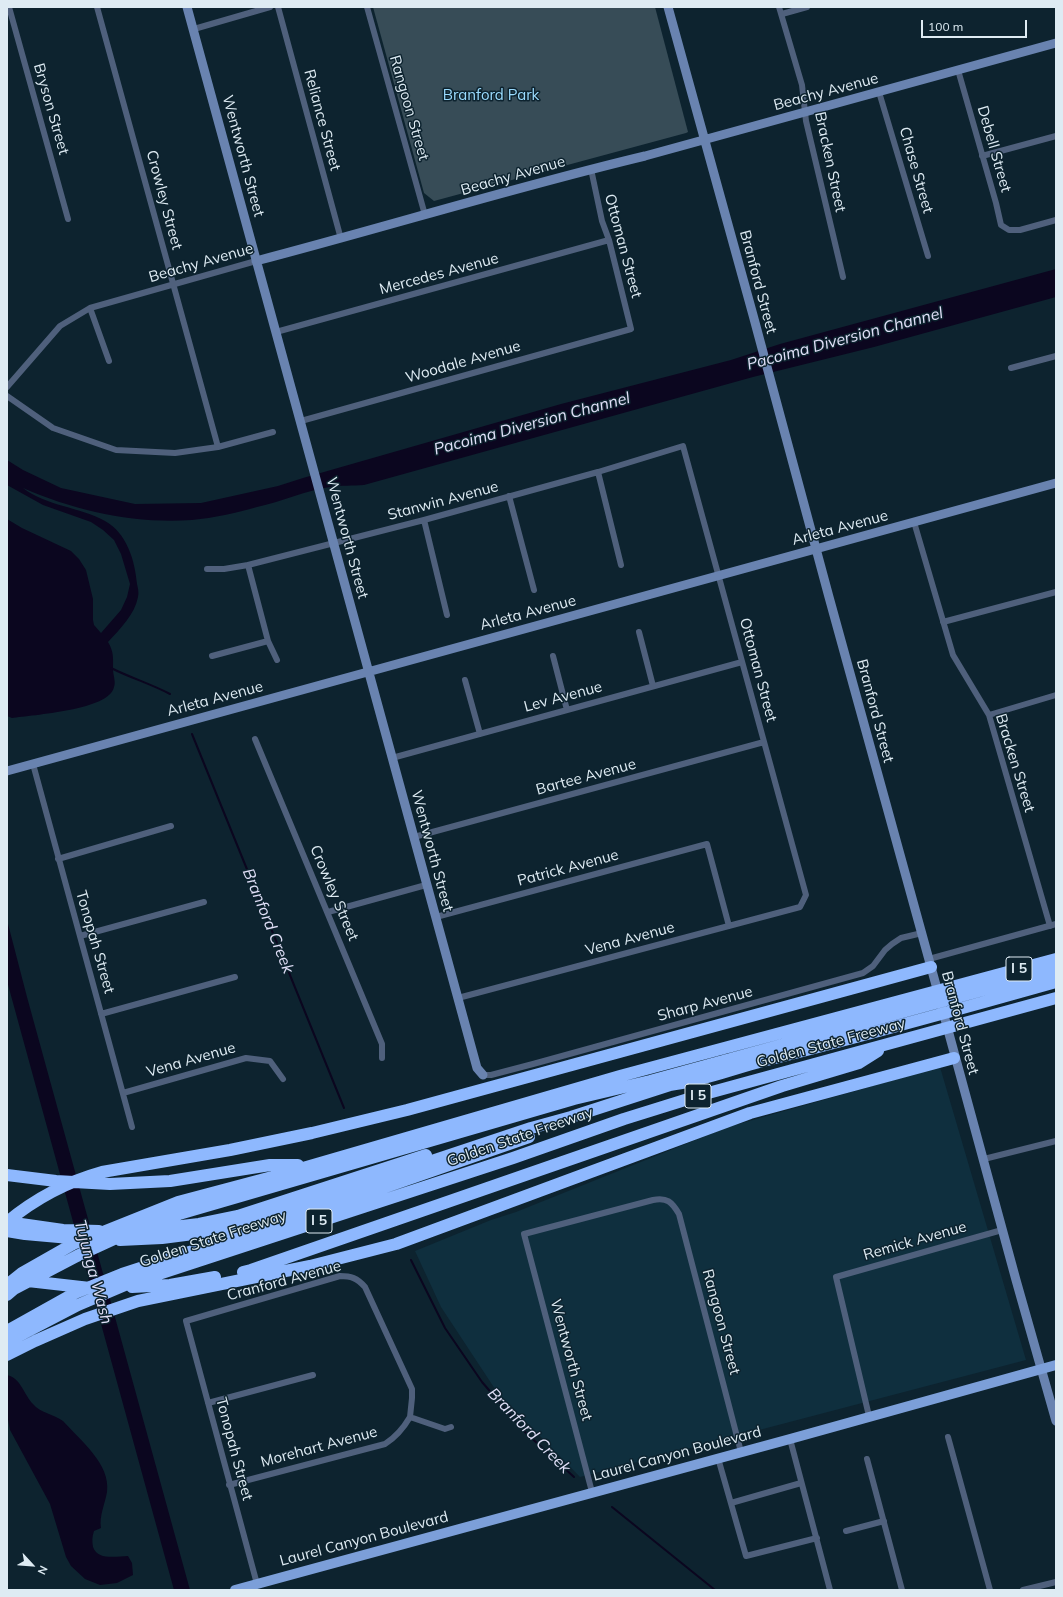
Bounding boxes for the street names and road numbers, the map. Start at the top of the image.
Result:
street label: Rangoon Street [385,53,433,163]
street label: Bryson Street [29,61,73,157]
street label: Reliance Street [300,67,344,173]
street label: Beachy Avenue [772,69,880,115]
street label: Wentworth Street [218,93,268,219]
street label: Debell Street [973,104,1015,194]
street label: Bracken Street [811,110,849,214]
street label: Chase Street [895,125,937,215]
street label: Crowley Street [142,148,186,252]
street label: Beachy Avenue [459,153,567,199]
street label: Ottoman Street [600,192,646,300]
street label: Branford Street [736,228,780,336]
street label: Beachy Avenue [147,240,255,286]
street label: Mercedes Avenue [377,249,501,299]
street label: Woodale Avenue [403,337,523,387]
street label: Wentworth Street [322,475,372,601]
street label: Stanwin Avenue [386,478,500,524]
street label: Arleta Avenue [790,507,890,549]
street label: Arleta Avenue [478,592,578,634]
street label: Ottoman Street [735,616,781,724]
street label: Branford Street [853,657,897,765]
street label: Arleta Avenue [165,678,265,720]
street label: Lev Avenue [522,678,604,716]
street label: Bracken Street [992,712,1038,814]
street label: Bartee Avenue [534,755,638,799]
street label: Wentworth Street [407,788,457,914]
street label: Crowley Street [306,842,362,944]
street label: Patrick Avenue [515,846,621,890]
street label: Tonopah Street [72,889,118,995]
street label: Vena Avenue [583,918,677,960]
road number: I 5 [1006,957,1032,981]
street label: Branford Street [938,969,982,1077]
street label: Sharp Avenue [655,983,755,1025]
street label: Golden State Freeway [755,1014,907,1072]
street label: Vena Avenue [144,1039,238,1081]
road number: I 5 [685,1084,711,1108]
street label: Golden State Freeway [445,1104,595,1170]
street label: Golden State Freeway [137,1207,289,1271]
road number: I 5 [306,1209,332,1233]
street label: Remick Avenue [861,1218,969,1264]
street label: Cranford Avenue [225,1257,343,1305]
street label: Rangoon Street [698,1267,744,1377]
street label: Wentworth Street [546,1297,596,1423]
street label: Tonopah Street [212,1395,256,1503]
street label: Morehart Avenue [259,1423,379,1471]
street label: Laurel Canyon Boulevard [591,1423,763,1485]
street label: Laurel Canyon Boulevard [278,1508,450,1570]

